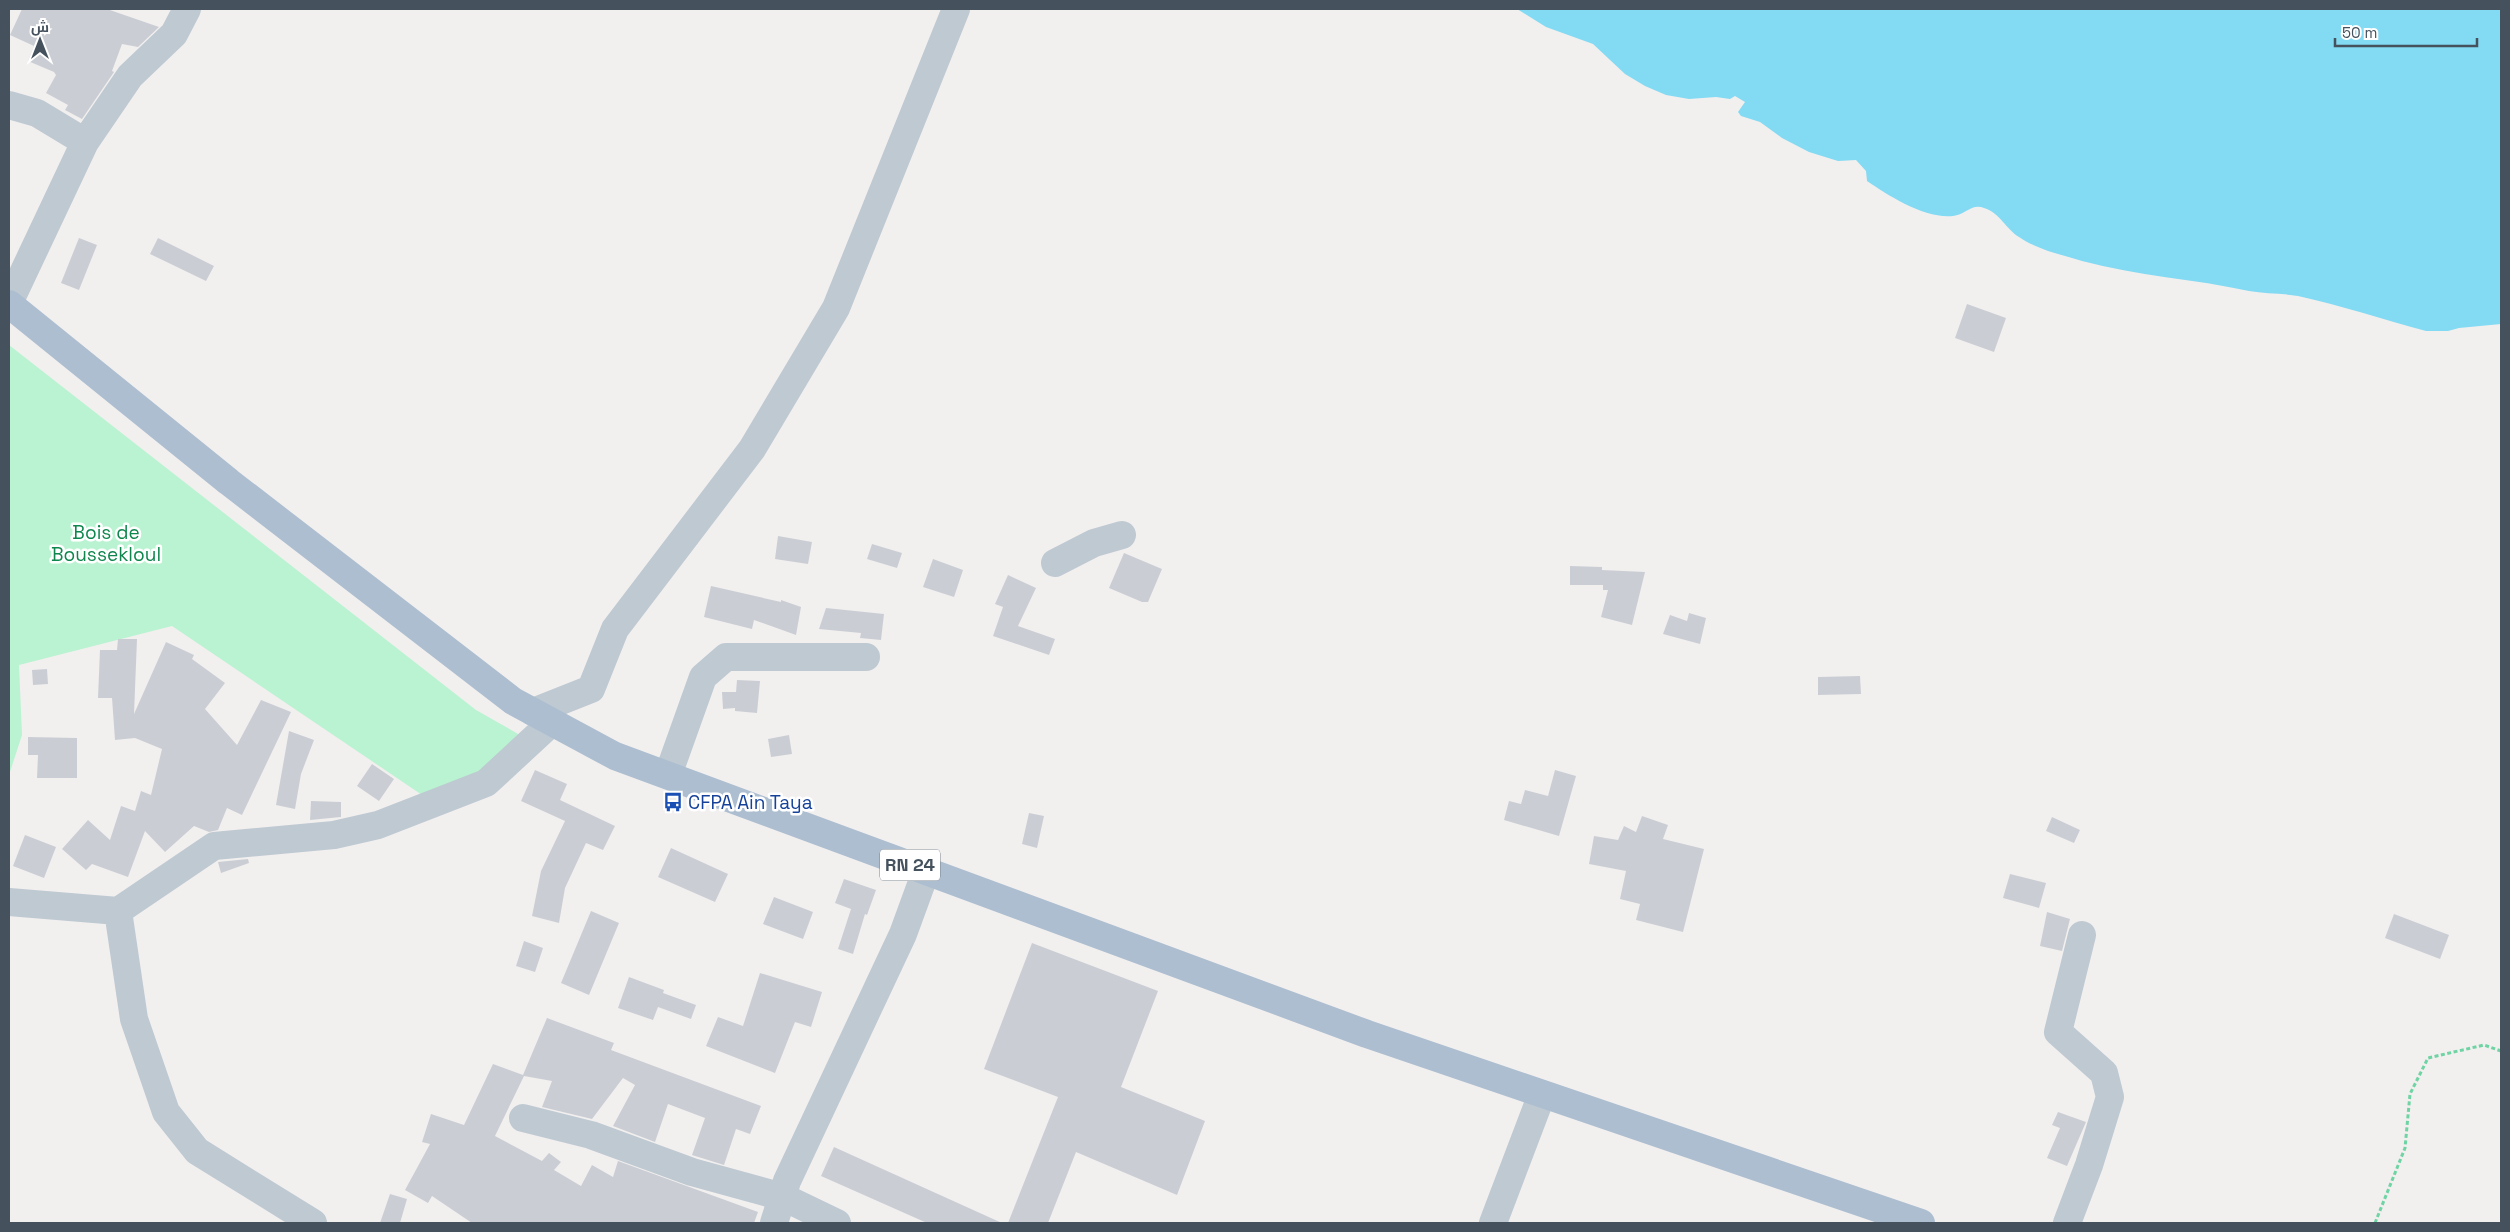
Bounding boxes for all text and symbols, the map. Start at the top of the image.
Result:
north arrow [15,15,65,65]
scale bar [2335,15,2478,47]
text: ش [31,18,49,36]
text: 50 m [2342,23,2377,42]
park label: Bois de Boussekloul [51,520,161,567]
place label: CFPA Ain Taya [688,790,813,815]
bus stop icon: CFPA Ain Taya [662,791,684,813]
road number: RN 24 [880,850,940,880]

